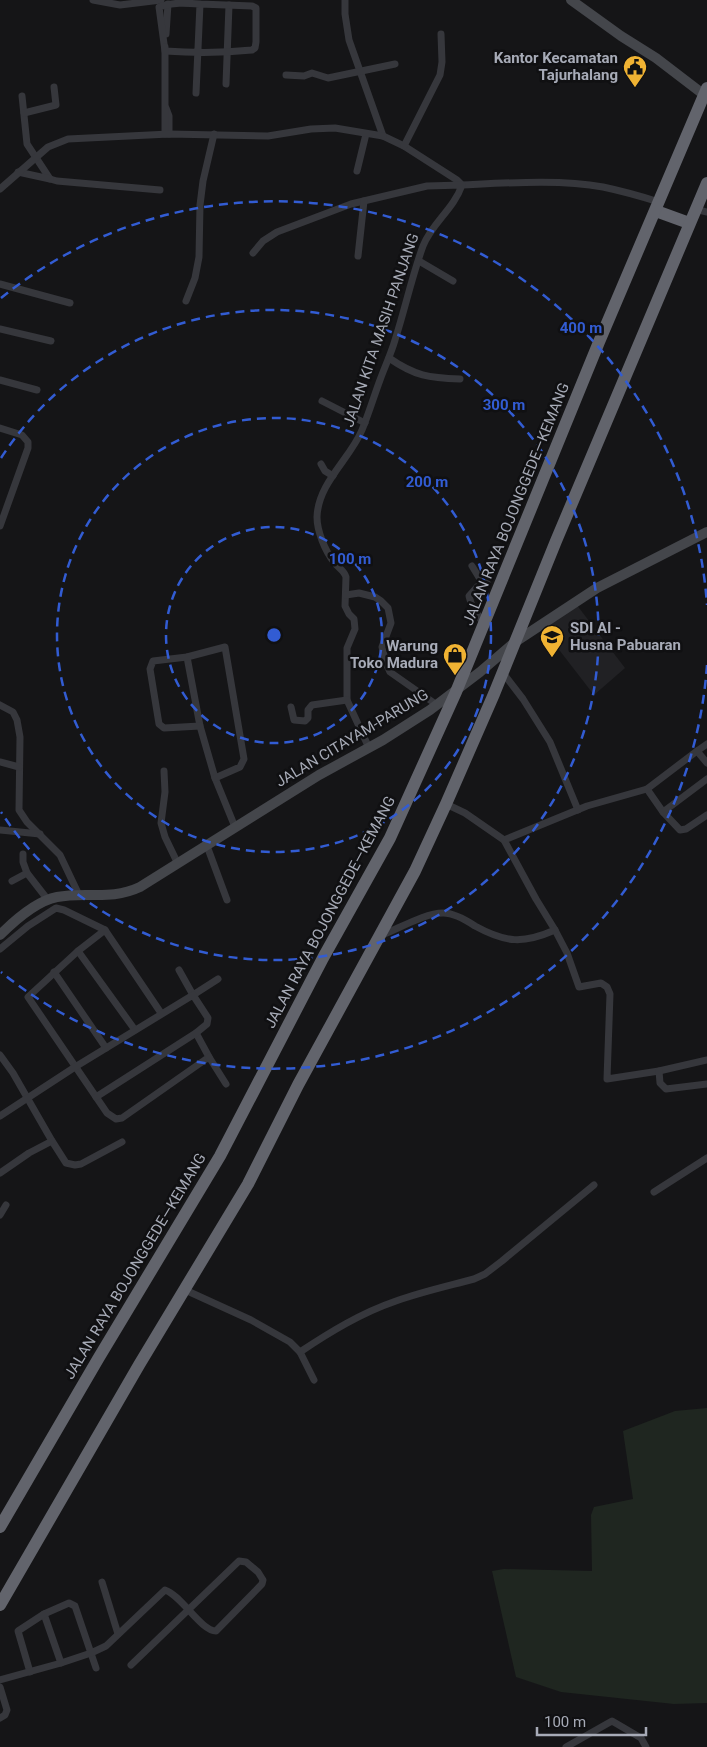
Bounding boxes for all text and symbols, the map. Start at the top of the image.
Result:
place label: Kantor Kecamatan Tajurhalang [494,49,618,84]
public building icon: Kantor Kecamatan Tajurhalang [622,54,648,88]
street label: JALAN KITA MASIH PANJANG [339,231,423,429]
text: 400 m [560,319,602,337]
street label: JALAN RAYA BOJONGGEDE—KEMANG [459,380,573,628]
text: 300 m [483,396,525,414]
text: 200 m [406,473,448,491]
text: 100 m [329,550,371,568]
place label: SDI Al - Husna Pabuaran [570,619,681,654]
school or university icon: SDI Al - Husna Pabuaran [539,624,565,658]
centre of rings [265,626,283,644]
place label: Warung Toko Madura [350,637,438,672]
shop icon: Warung Toko Madura [442,642,468,676]
street label: JALAN CITAYAM-PARUNG [272,685,432,791]
street label: JALAN RAYA BOJONGGEDE—KEMANG [261,793,399,1031]
street label: JALAN RAYA BOJONGGEDE—KEMANG [60,1150,210,1382]
scale bar [537,1704,646,1736]
text: 100 m [544,1713,586,1731]

